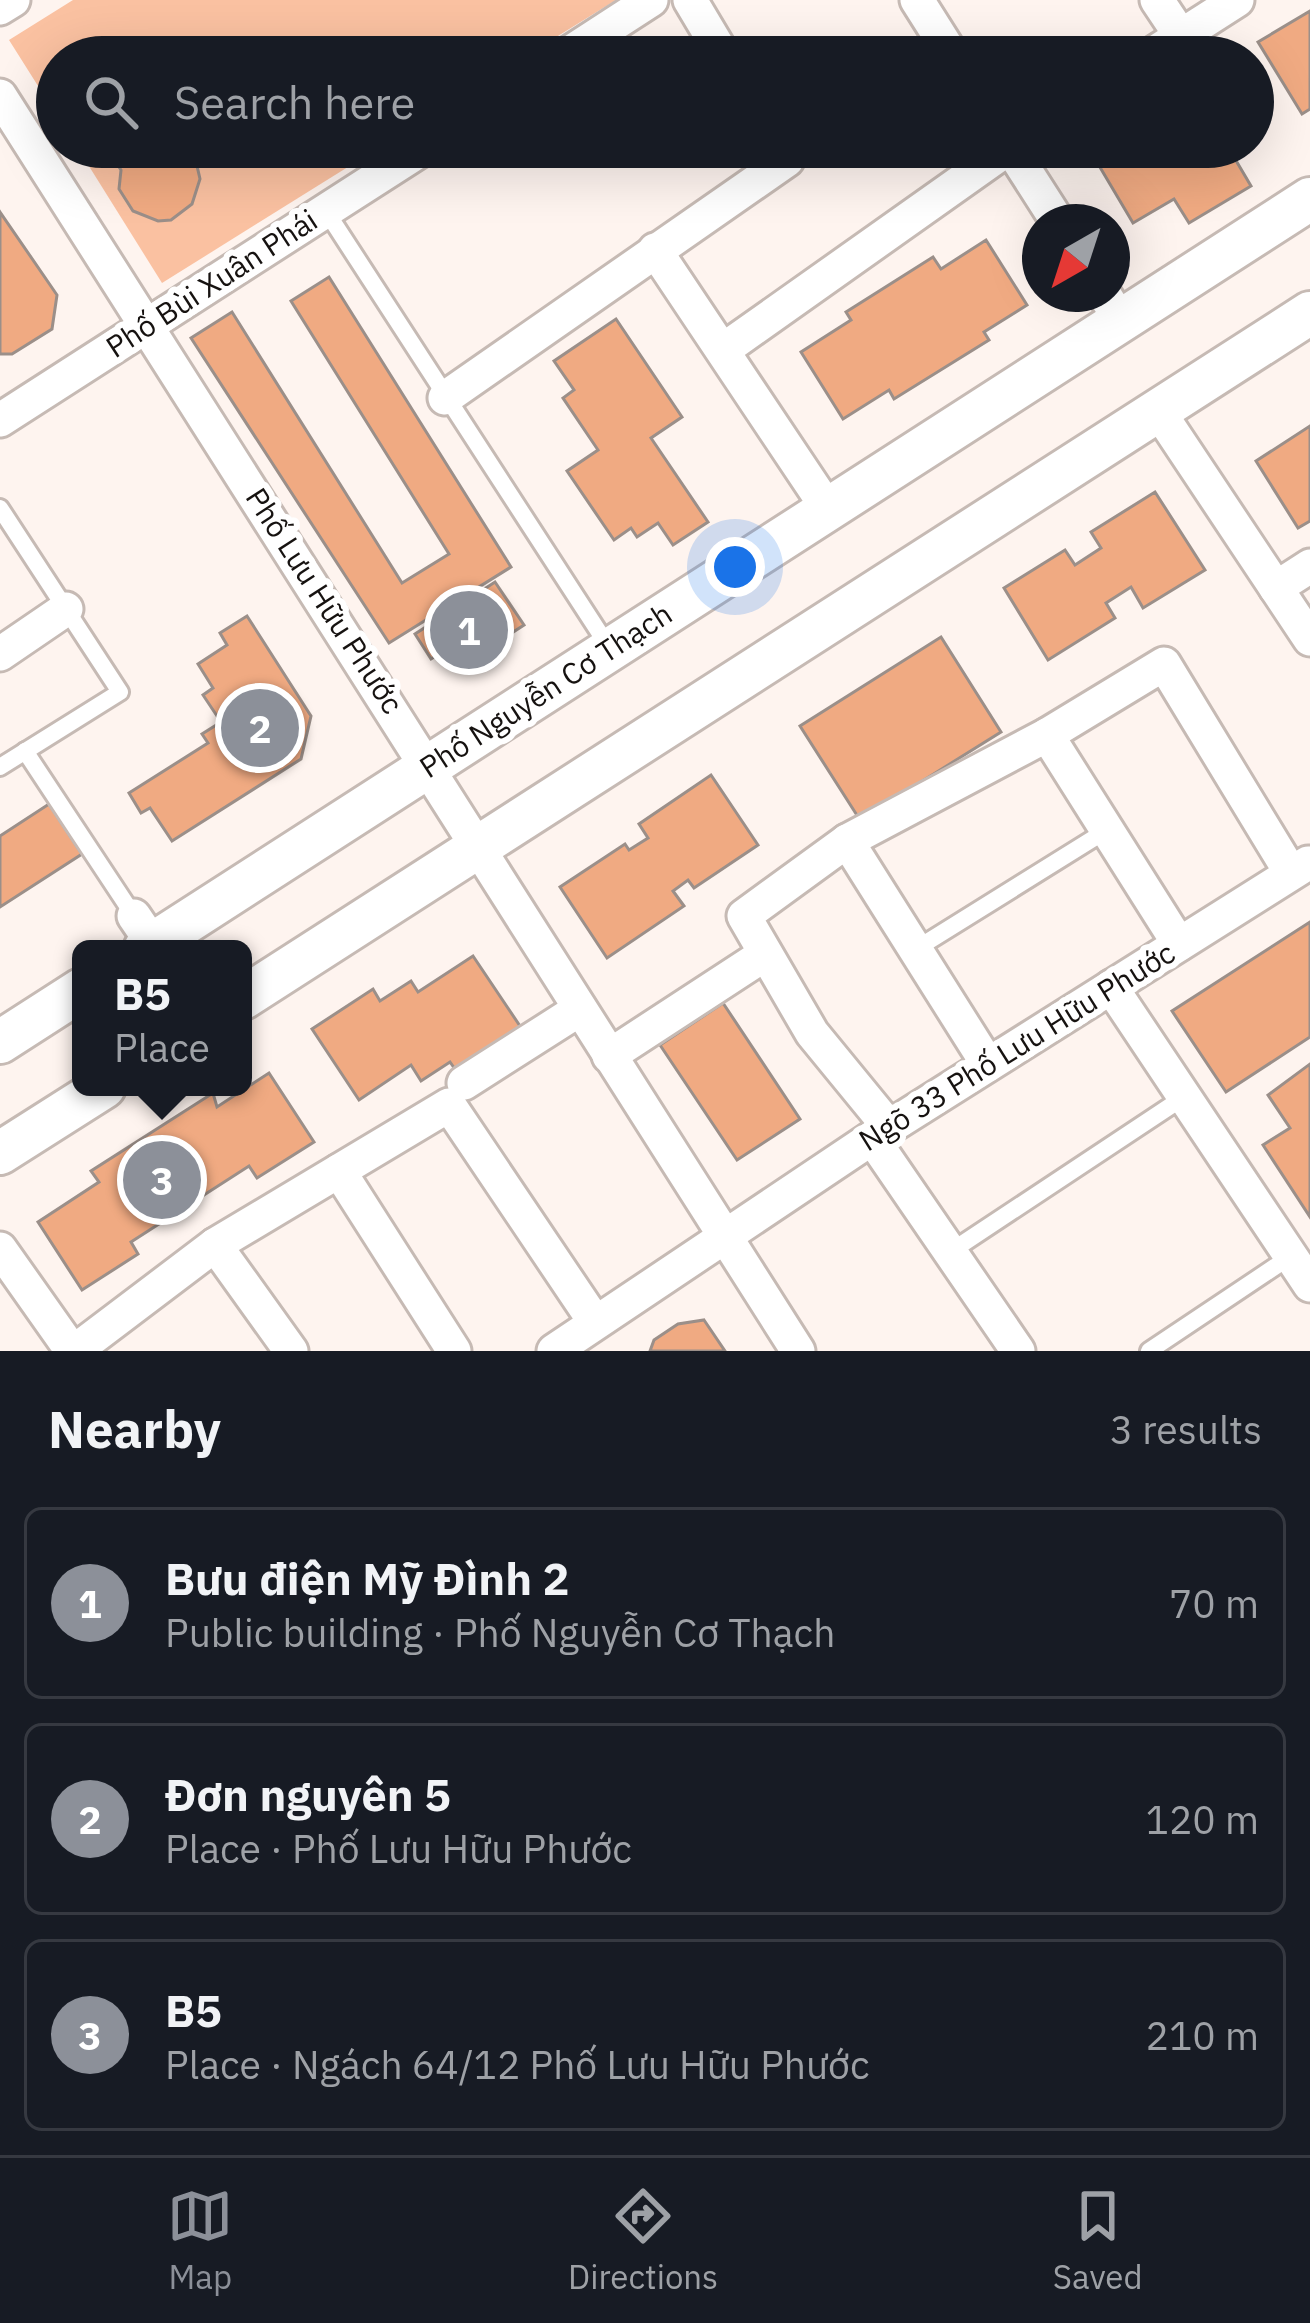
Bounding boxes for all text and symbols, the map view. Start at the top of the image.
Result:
search box [36,36,1274,168]
icon: search [78,69,144,135]
text: Search here [174,73,415,131]
street label: Phố Bùi Xuân Phái [98,200,324,366]
north arrow [1022,204,1130,312]
street label: Phố Lưu Hữu Phước [238,480,413,720]
your location [705,537,765,597]
pin: 1 [430,585,508,675]
street label: Phố Nguyễn Cơ Thạch [412,594,679,786]
pin: 2 [221,683,299,773]
street label: Ngõ 33 Phố Lưu Hữu Phước [851,932,1181,1159]
popup [72,940,252,1096]
text: B5 [114,964,171,1022]
text: Place [114,1022,210,1073]
pin: 3 [123,1135,201,1225]
text: Nearby [48,1396,221,1462]
text: 3 results [1110,1404,1262,1455]
text: Bưu điện Mỹ Đình 2 [165,1549,570,1607]
text: 1 [78,1578,102,1629]
text: 70 m [1169,1578,1259,1629]
text: Public building · Phố Nguyễn Cơ Thạch [165,1607,835,1658]
text: Đơn nguyên 5 [165,1765,451,1823]
text: 2 [78,1794,102,1845]
text: 120 m [1146,1794,1259,1845]
text: Place · Phố Lưu Hữu Phước [165,1823,632,1874]
text: B5 [165,1981,222,2039]
text: 3 [78,2010,102,2061]
text: 210 m [1146,2010,1259,2061]
text: Place · Ngách 64/12 Phố Lưu Hữu Phước [165,2039,870,2090]
tab: Map [167,2183,233,2298]
tab: Directions [568,2183,718,2298]
tab: Saved [1053,2183,1143,2298]

